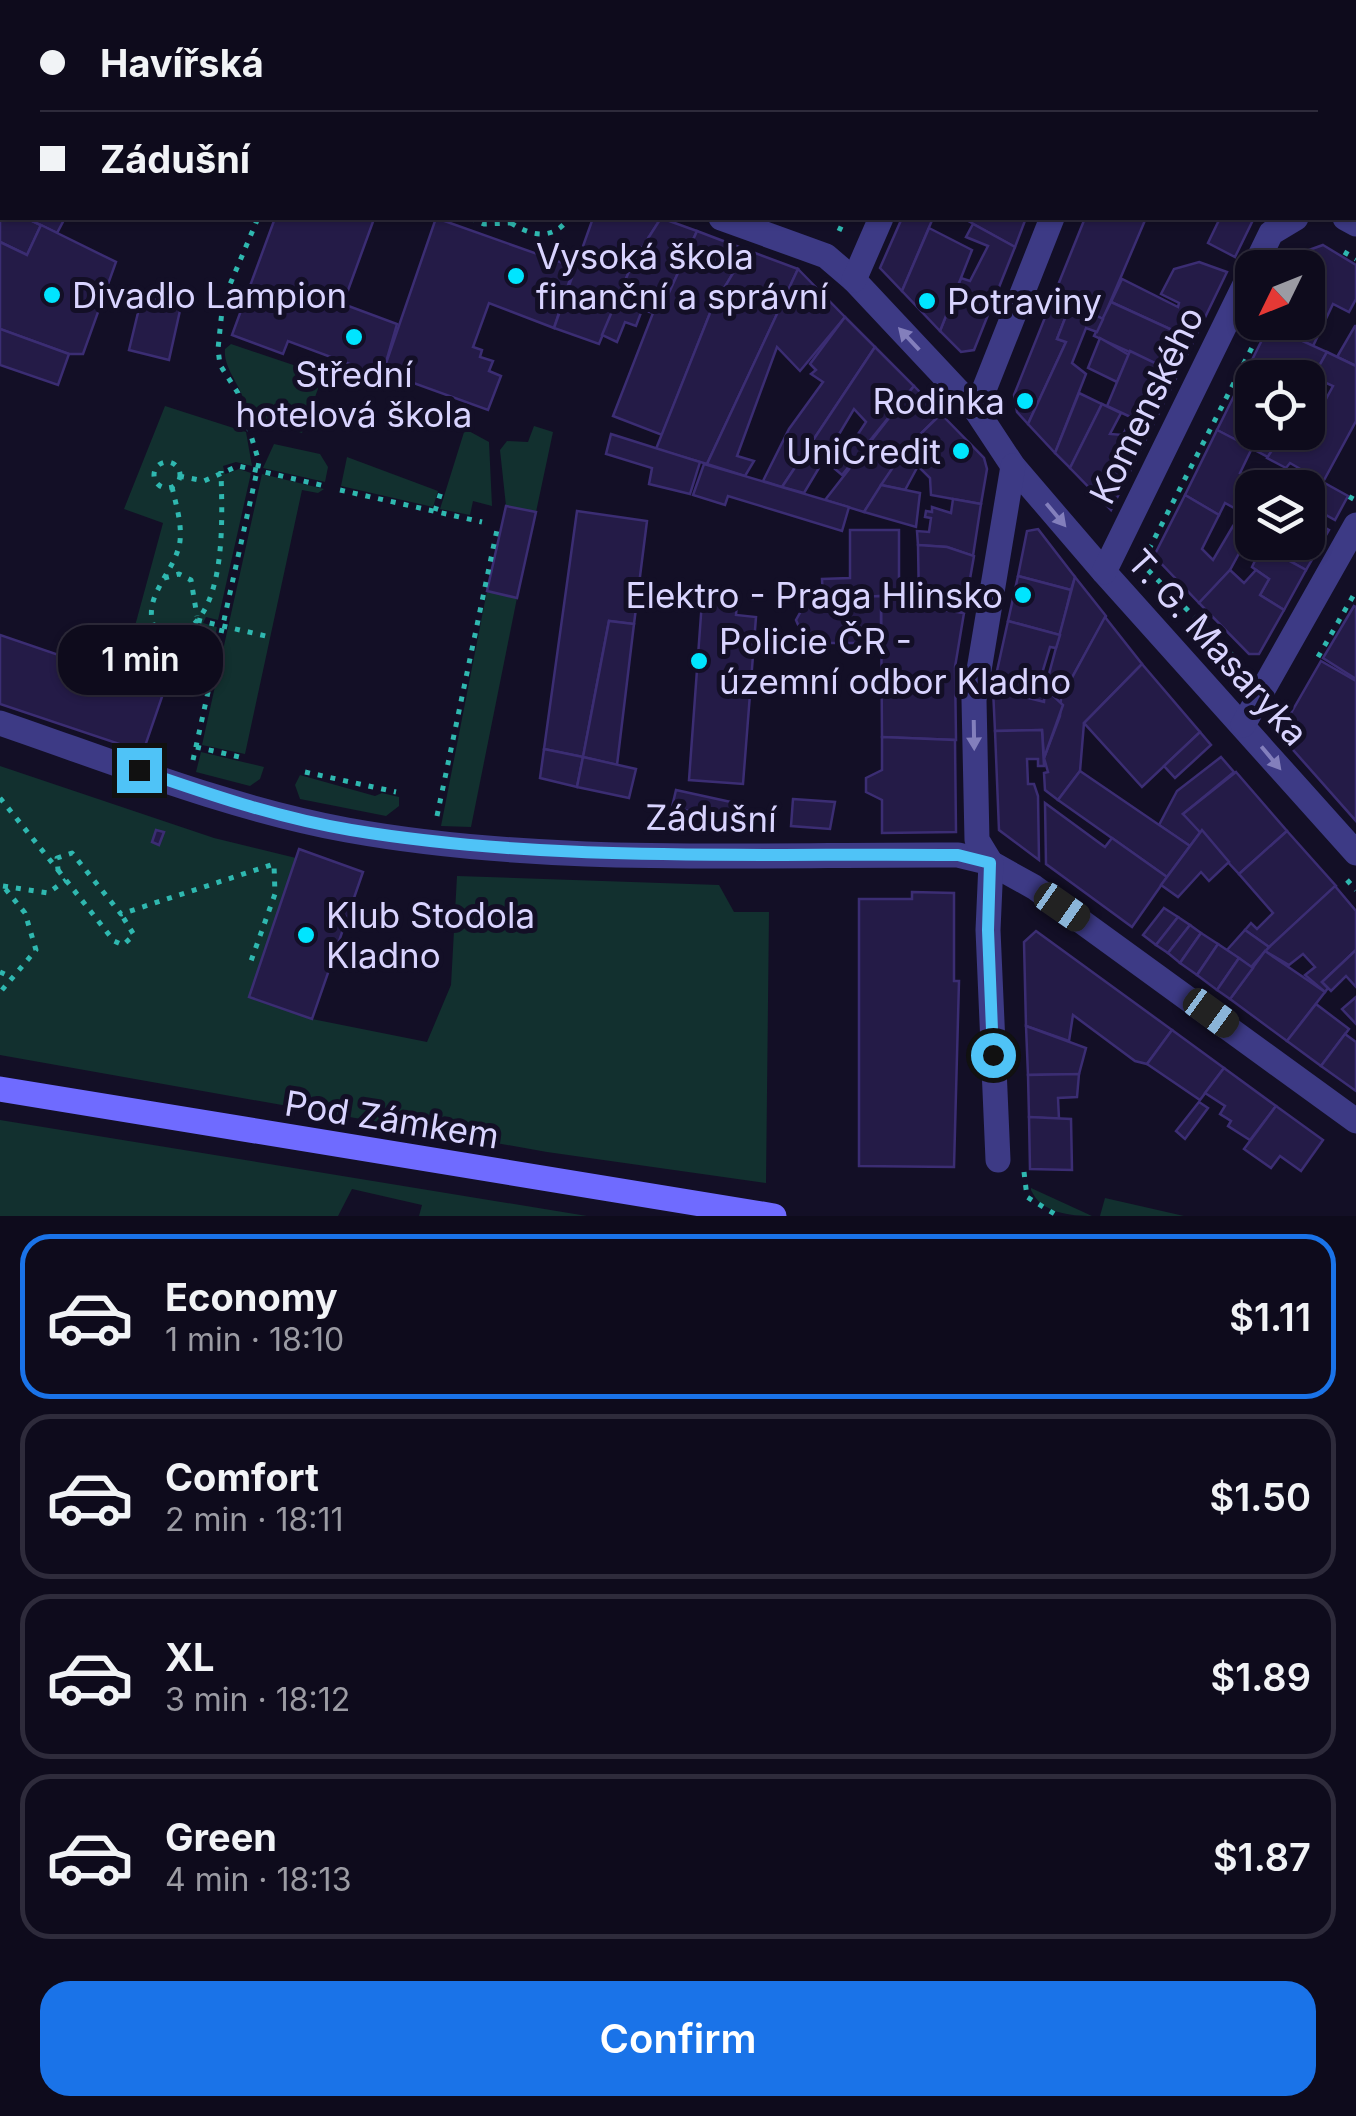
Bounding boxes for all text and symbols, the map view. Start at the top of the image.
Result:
text: Havířská [100,40,264,86]
text: Zádušní [100,136,250,182]
place label: Vysoká škola finanční a správní [536,235,829,317]
north arrow [1235,250,1325,340]
map controls [1235,250,1325,560]
marker: Vysoká škola finanční a správní [505,265,527,287]
place label: Divadlo Lampion [72,274,347,316]
place label: Potraviny [947,280,1102,322]
marker: Divadlo Lampion [41,284,63,306]
marker: Potraviny [916,290,938,312]
street label: Komenského [1080,300,1212,510]
marker: Střední hotelová škola [343,326,365,348]
one-way arrow [898,327,921,351]
place label: Střední hotelová škola [236,353,473,435]
button: locate [1235,360,1325,450]
place label: Rodinka [873,380,1005,422]
marker: Rodinka [1014,390,1036,412]
place label: UniCredit [786,430,941,472]
marker: UniCredit [950,440,972,462]
button: layers [1235,470,1325,560]
one-way arrow [1044,503,1066,528]
street label: T. G. Masaryka [1119,540,1317,754]
place label: Elektro - Praga Hlinsko [625,574,1003,616]
marker: Elektro - Praga Hlinsko [1012,584,1034,606]
place label: Policie ČR - územní odbor Kladno [719,620,1071,702]
callout: 1 min [56,625,222,695]
text: 1 min [101,640,180,679]
marker: Policie ČR - územní odbor Kladno [688,650,710,672]
one-way arrow [967,719,983,751]
one-way arrow [1260,745,1282,770]
route end [117,748,162,793]
street label: Zádušní [645,796,778,840]
car [1029,878,1095,936]
place label: Klub Stodola Kladno [326,894,535,976]
marker: Klub Stodola Kladno [295,924,317,946]
car [1178,983,1244,1043]
route start [971,1033,1016,1078]
street label: Pod Zámkem [282,1081,502,1157]
icon: car [45,1272,135,1362]
text: Economy [165,1274,338,1320]
text: $1.11 [1229,1294,1311,1340]
text: 1 min · 18:10 [165,1320,344,1359]
icon: car [45,1452,135,1542]
text: Comfort [165,1454,319,1500]
text: $1.50 [1209,1474,1311,1520]
text: 2 min · 18:11 [165,1500,343,1539]
icon: car [45,1632,135,1722]
text: XL [165,1634,215,1680]
text: $1.89 [1210,1654,1311,1700]
text: 3 min · 18:12 [165,1680,350,1719]
icon: car [45,1812,135,1902]
text: Green [165,1814,277,1860]
text: $1.87 [1213,1834,1311,1880]
text: 4 min · 18:13 [165,1860,351,1899]
button: Confirm [40,1981,1316,2096]

